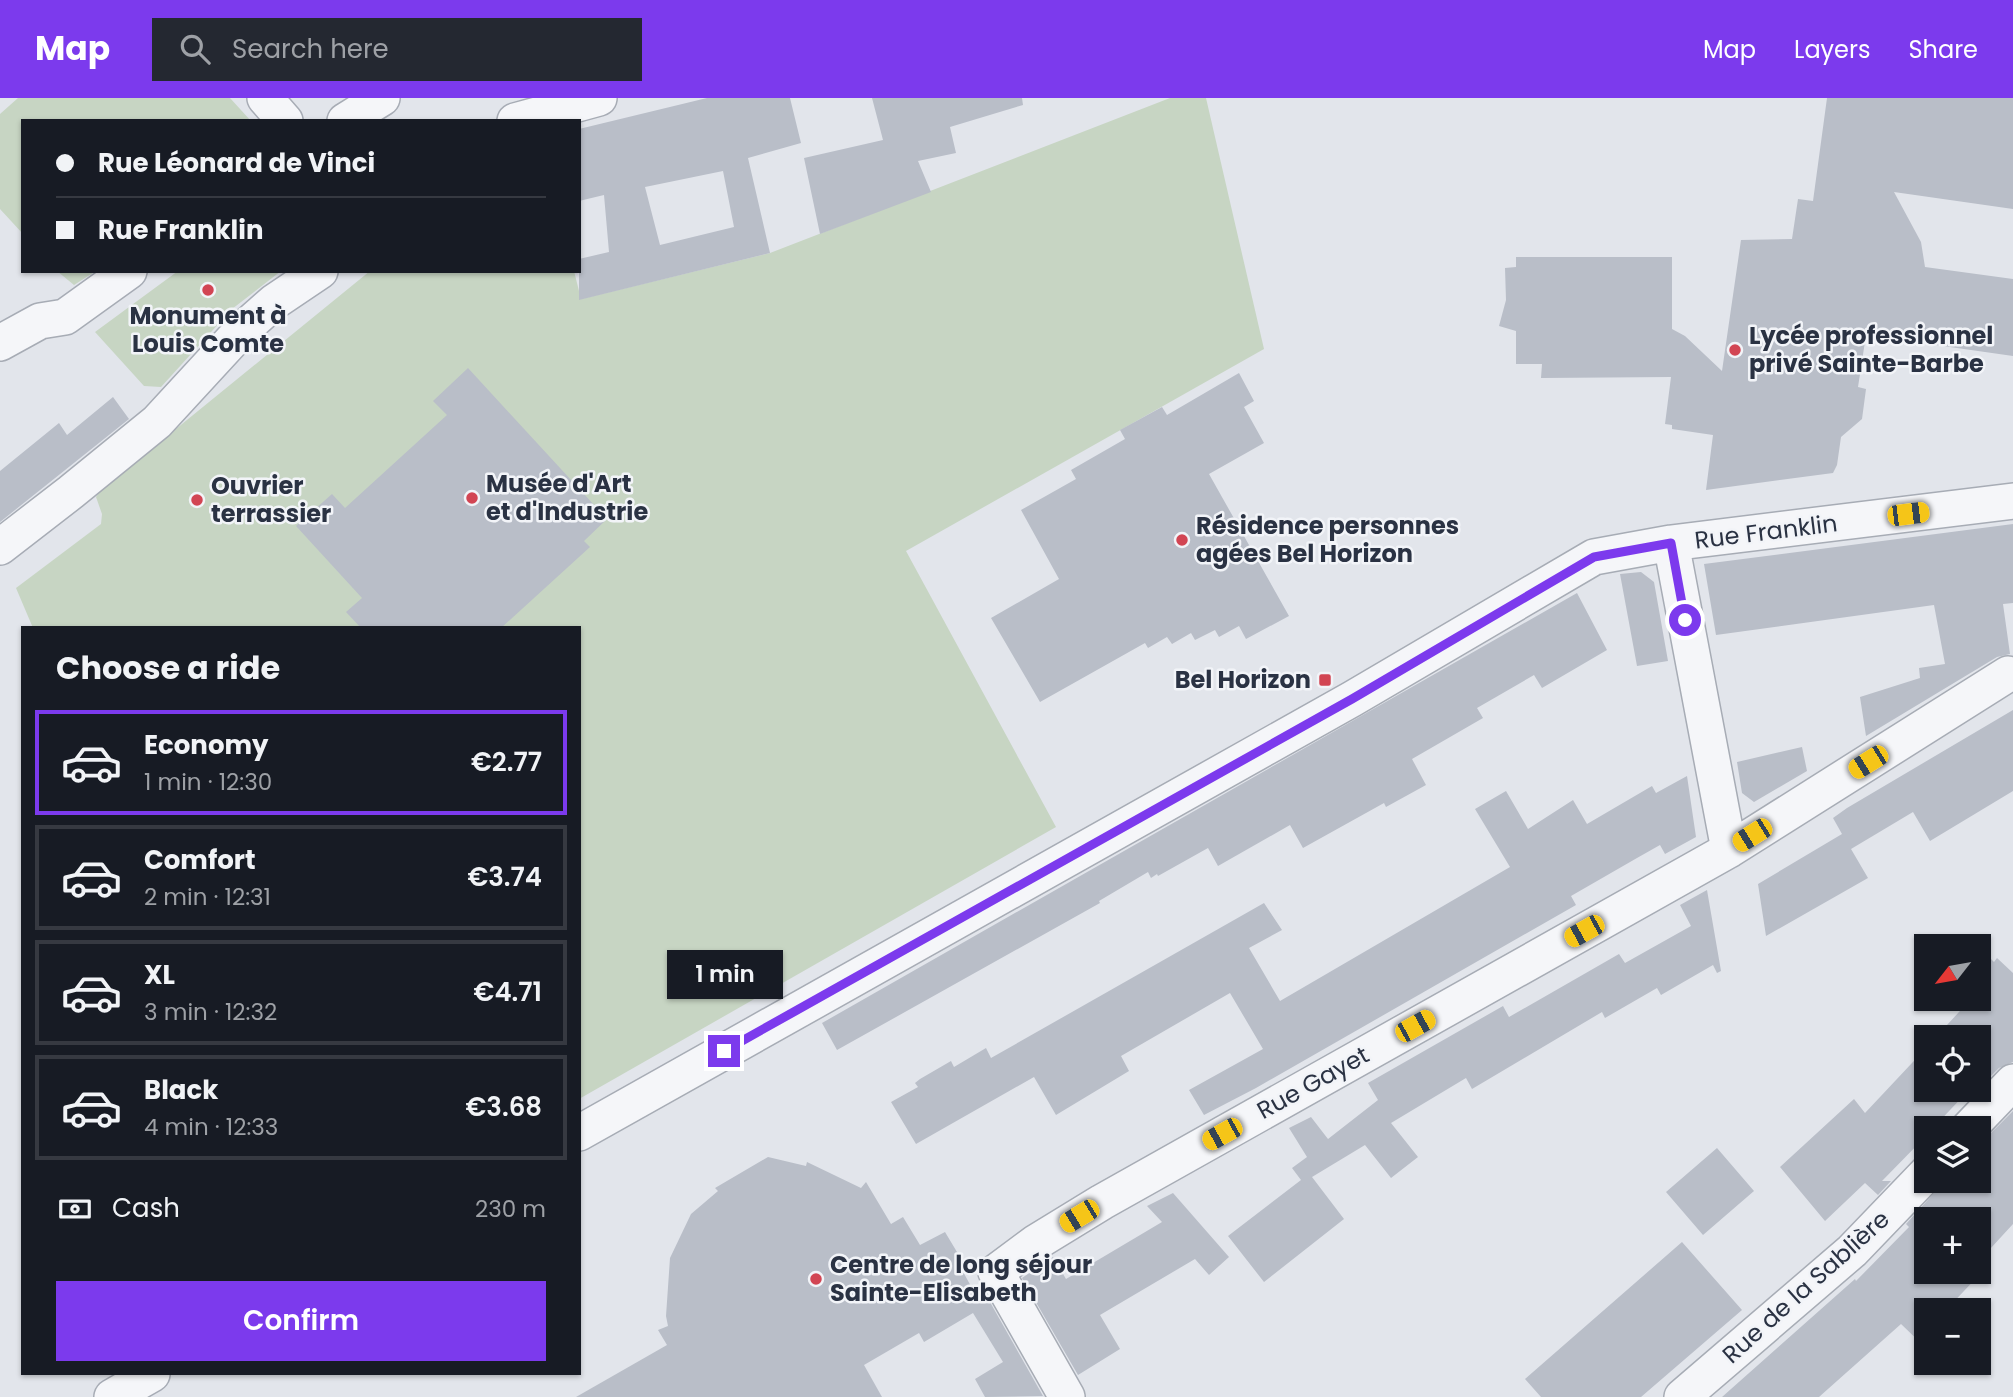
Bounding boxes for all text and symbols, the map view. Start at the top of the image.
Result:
search box [152,18,642,81]
text: Map [35,25,110,72]
icon: search [176,30,214,68]
text: Search here [232,31,389,67]
text: Map [1703,33,1756,66]
text: Layers [1794,33,1870,66]
text: Share [1908,33,1978,66]
text: Rue Léonard de Vinci [98,145,375,181]
text: Rue Franklin [98,212,263,248]
marker: Monument à Louis Comte [200,282,216,298]
place label: Monument à Louis Comte [129,299,287,360]
place label: Lycée professionnel privé Sainte-Barbe [1749,319,1993,380]
marker: Lycée professionnel privé Sainte-Barbe [1727,342,1743,358]
place label: Musée d'Art et d'Industrie [486,467,648,528]
place label: Ouvrier terrassier [211,469,331,530]
marker: Musée d'Art et d'Industrie [464,490,480,506]
marker: Ouvrier terrassier [189,492,205,508]
car [1886,501,1931,527]
street label: Rue Franklin [1693,506,1839,557]
place label: Résidence personnes agées Bel Horizon [1196,509,1459,570]
marker: Résidence personnes agées Bel Horizon [1174,532,1190,548]
route start [1669,604,1701,636]
text: Choose a ride [56,645,280,690]
place label: Bel Horizon [1175,663,1311,696]
marker: Bel Horizon [1317,672,1333,688]
text: Economy [144,727,268,763]
icon: car [60,731,123,794]
car [1845,742,1892,782]
text: €2.77 [471,744,542,780]
text: 1 min · 12:30 [144,766,272,798]
car [1729,815,1776,855]
text: Comfort [144,842,256,878]
icon: car [60,846,123,909]
text: €3.74 [467,859,542,895]
text: 2 min · 12:31 [144,881,271,913]
car [1561,912,1608,950]
north arrow [1914,934,1992,1012]
map controls [1914,934,1991,1375]
callout: 1 min [666,950,782,998]
text: XL [144,957,175,993]
text: 1 min [695,958,755,990]
icon: car [60,961,123,1024]
text: €4.71 [474,974,542,1010]
text: 3 min · 12:32 [144,996,277,1028]
car [1392,1007,1439,1045]
button: locate [1914,1025,1991,1102]
route end [708,1035,740,1067]
street label: Rue Gayet [1251,1038,1375,1127]
text: Black [144,1072,218,1108]
icon: car [60,1076,123,1139]
text: €3.68 [466,1089,542,1125]
text: 4 min · 12:33 [144,1111,278,1143]
car [1199,1115,1246,1153]
button: layers [1914,1116,1991,1193]
icon: cash [56,1190,94,1228]
text: Cash [112,1190,180,1226]
text: 230 m [475,1193,546,1225]
car [1056,1196,1103,1236]
street label: Rue de la Sablière [1715,1203,1896,1371]
button: + [1914,1207,1991,1284]
place label: Centre de long séjour Sainte-Elisabeth [830,1248,1092,1309]
marker: Centre de long séjour Sainte-Elisabeth [808,1271,824,1287]
button: Confirm [56,1281,546,1361]
button: − [1914,1298,1991,1375]

